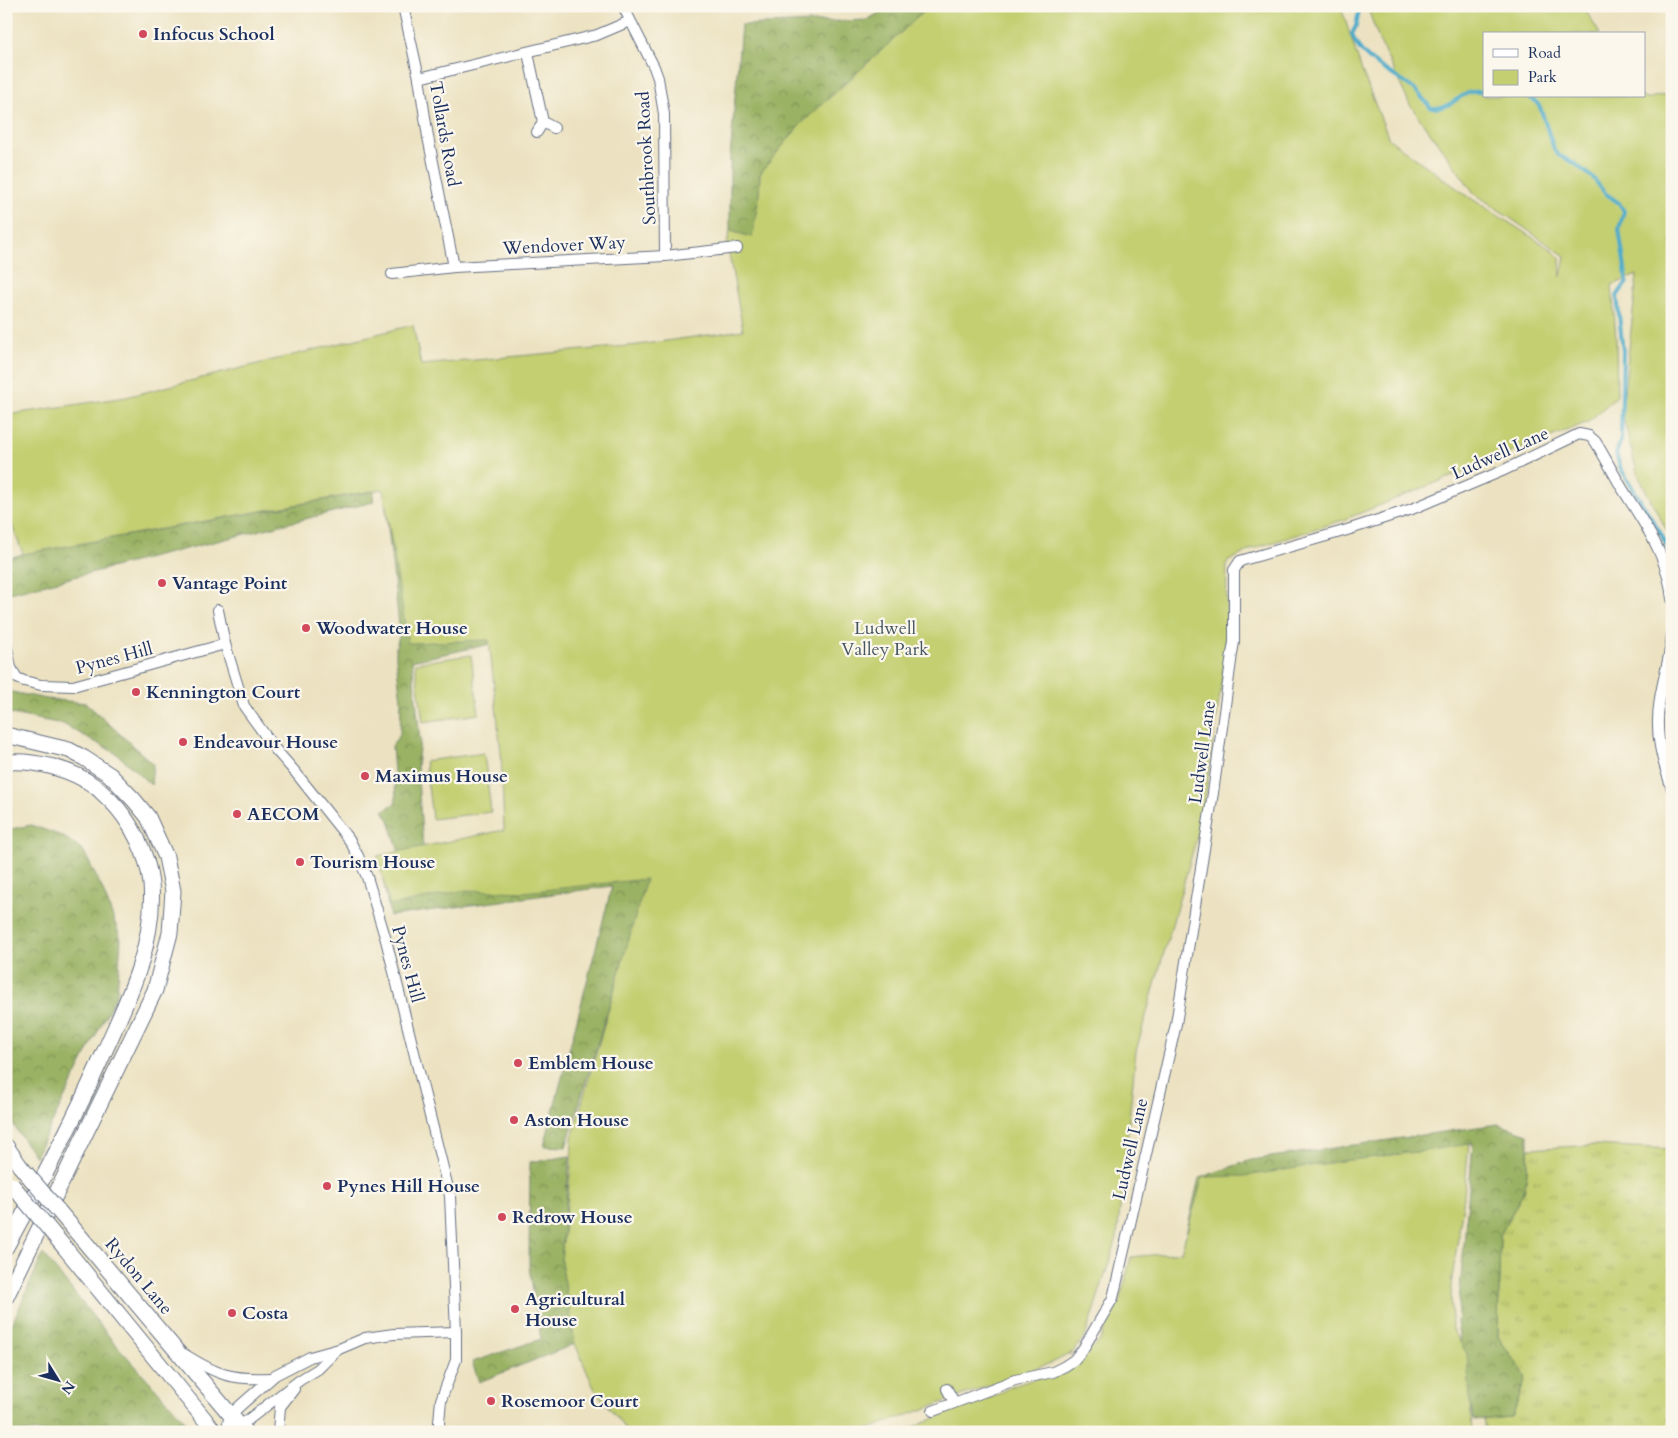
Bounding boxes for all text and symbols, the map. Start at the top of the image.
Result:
place label: Infocus School [153,22,275,47]
marker: Infocus School [137,28,149,40]
legend [1483,32,1646,98]
text: Road [1528,43,1561,63]
text: Park [1528,67,1557,87]
street label: Tollards Road [423,80,466,189]
street label: Southbrook Road [630,90,662,225]
street label: Wendover Way [501,230,627,261]
street label: Ludwell Lane [1448,421,1553,486]
place label: Vantage Point [172,571,288,596]
marker: Vantage Point [156,577,168,589]
place label: Woodwater House [315,616,468,641]
park label: Ludwell Valley Park [841,616,929,662]
marker: Woodwater House [300,622,312,634]
street label: Pynes Hill [73,636,156,681]
place label: Kennington Court [146,680,301,705]
marker: Kennington Court [130,686,142,698]
street label: Ludwell Lane [1183,699,1222,805]
place label: Endeavour House [193,730,338,755]
marker: Endeavour House [177,736,189,748]
place label: Maximus House [375,764,508,789]
marker: Maximus House [359,770,371,782]
place label: AECOM [247,802,320,827]
marker: AECOM [231,808,243,820]
place label: Tourism House [310,850,436,875]
marker: Tourism House [294,856,306,868]
street label: Pynes Hill [385,923,430,1006]
place label: Emblem House [528,1051,654,1076]
marker: Emblem House [512,1057,524,1069]
street label: Ludwell Lane [1107,1096,1154,1203]
place label: Aston House [524,1108,629,1133]
marker: Aston House [508,1114,520,1126]
place label: Pynes Hill House [337,1174,480,1199]
marker: Pynes Hill House [321,1180,333,1192]
place label: Redrow House [512,1205,633,1230]
marker: Redrow House [496,1211,508,1223]
street label: Rydon Lane [99,1232,178,1320]
place label: Agricultural House [525,1287,625,1333]
place label: Costa [242,1301,289,1326]
marker: Agricultural House [509,1303,521,1315]
marker: Costa [226,1307,238,1319]
north arrow [32,1356,82,1406]
text: N [57,1377,79,1398]
place label: Rosemoor Court [501,1389,639,1414]
marker: Rosemoor Court [485,1395,497,1407]

